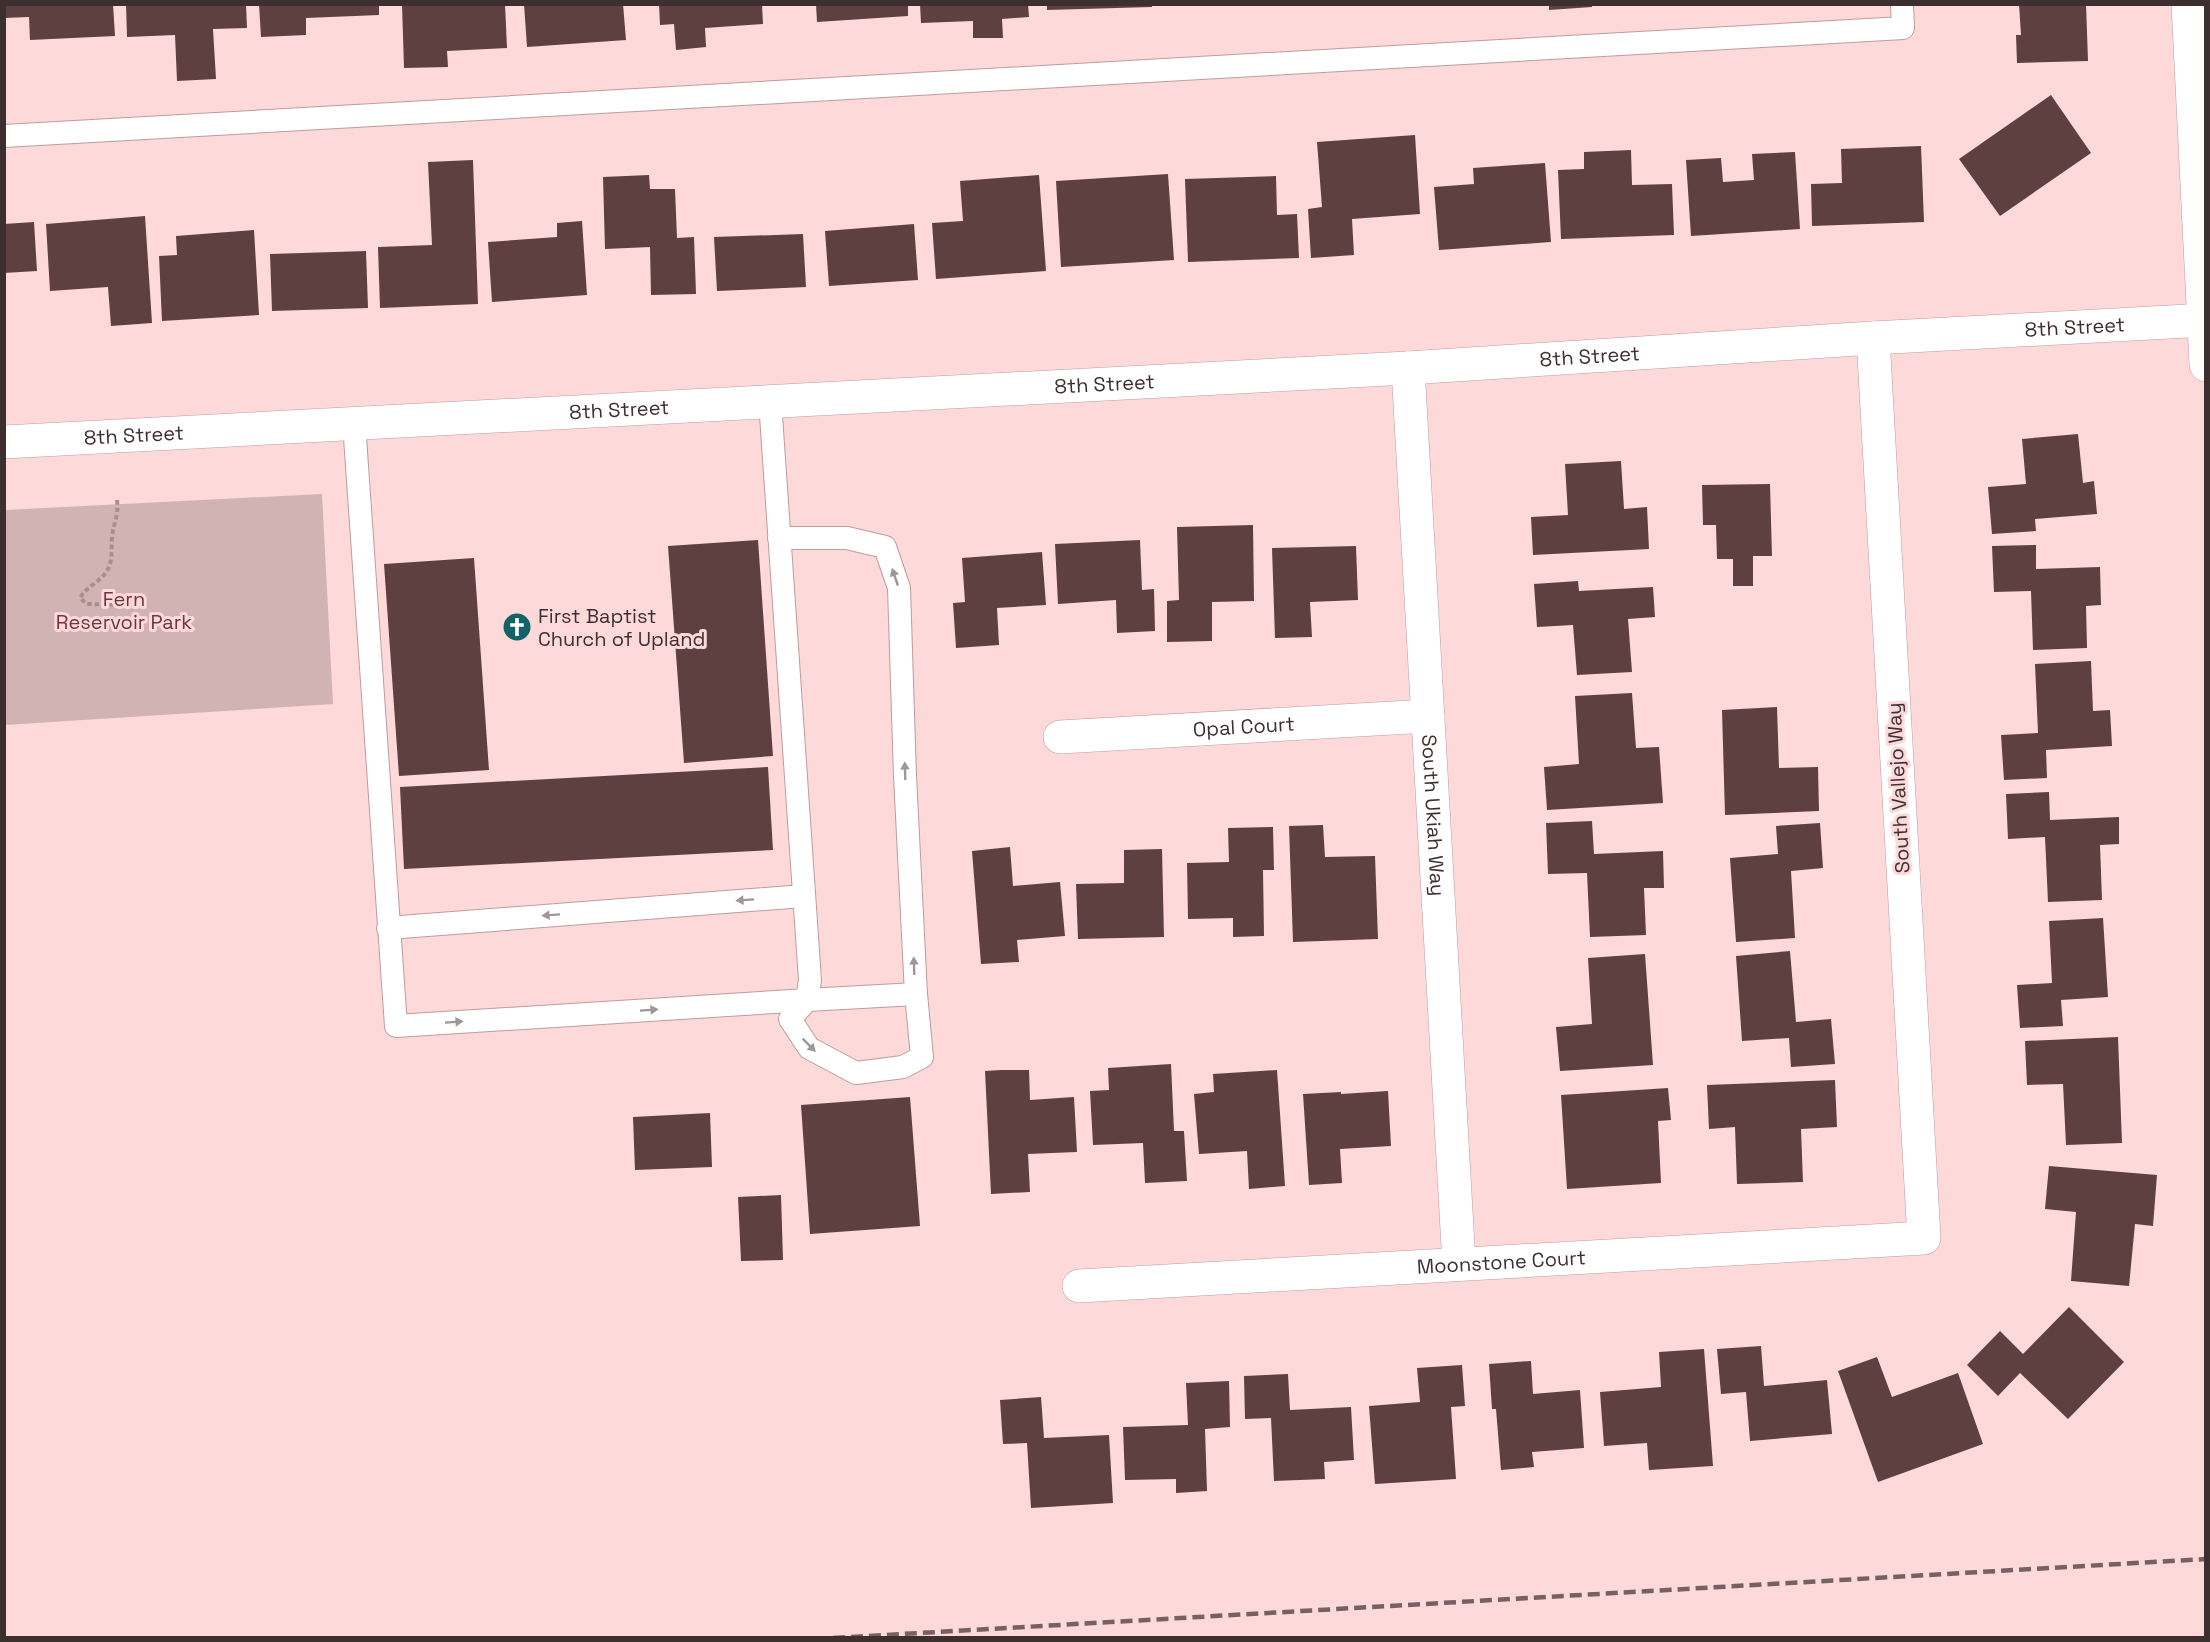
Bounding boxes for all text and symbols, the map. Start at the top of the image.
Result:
street label: 8th Street [2024,311,2126,343]
street label: 8th Street [1539,340,1641,372]
street label: 8th Street [1054,368,1155,400]
street label: 8th Street [568,394,670,425]
street label: 8th Street [83,420,185,451]
one-way arrow [889,568,899,586]
park label: Fern Reservoir Park [56,586,192,635]
place label: First Baptist Church of Upland [538,603,705,652]
church icon: First Baptist Church of Upland [501,611,533,643]
street label: South Vallejo Way [1881,702,1915,874]
street label: Opal Court [1192,711,1295,742]
street label: South Ukiah Way [1416,734,1451,897]
one-way arrow [900,762,909,781]
one-way arrow [736,895,755,905]
one-way arrow [541,910,560,920]
one-way arrow [910,956,919,975]
one-way arrow [639,1005,658,1014]
one-way arrow [445,1018,464,1027]
one-way arrow [802,1038,816,1052]
street label: Moonstone Court [1416,1244,1587,1280]

